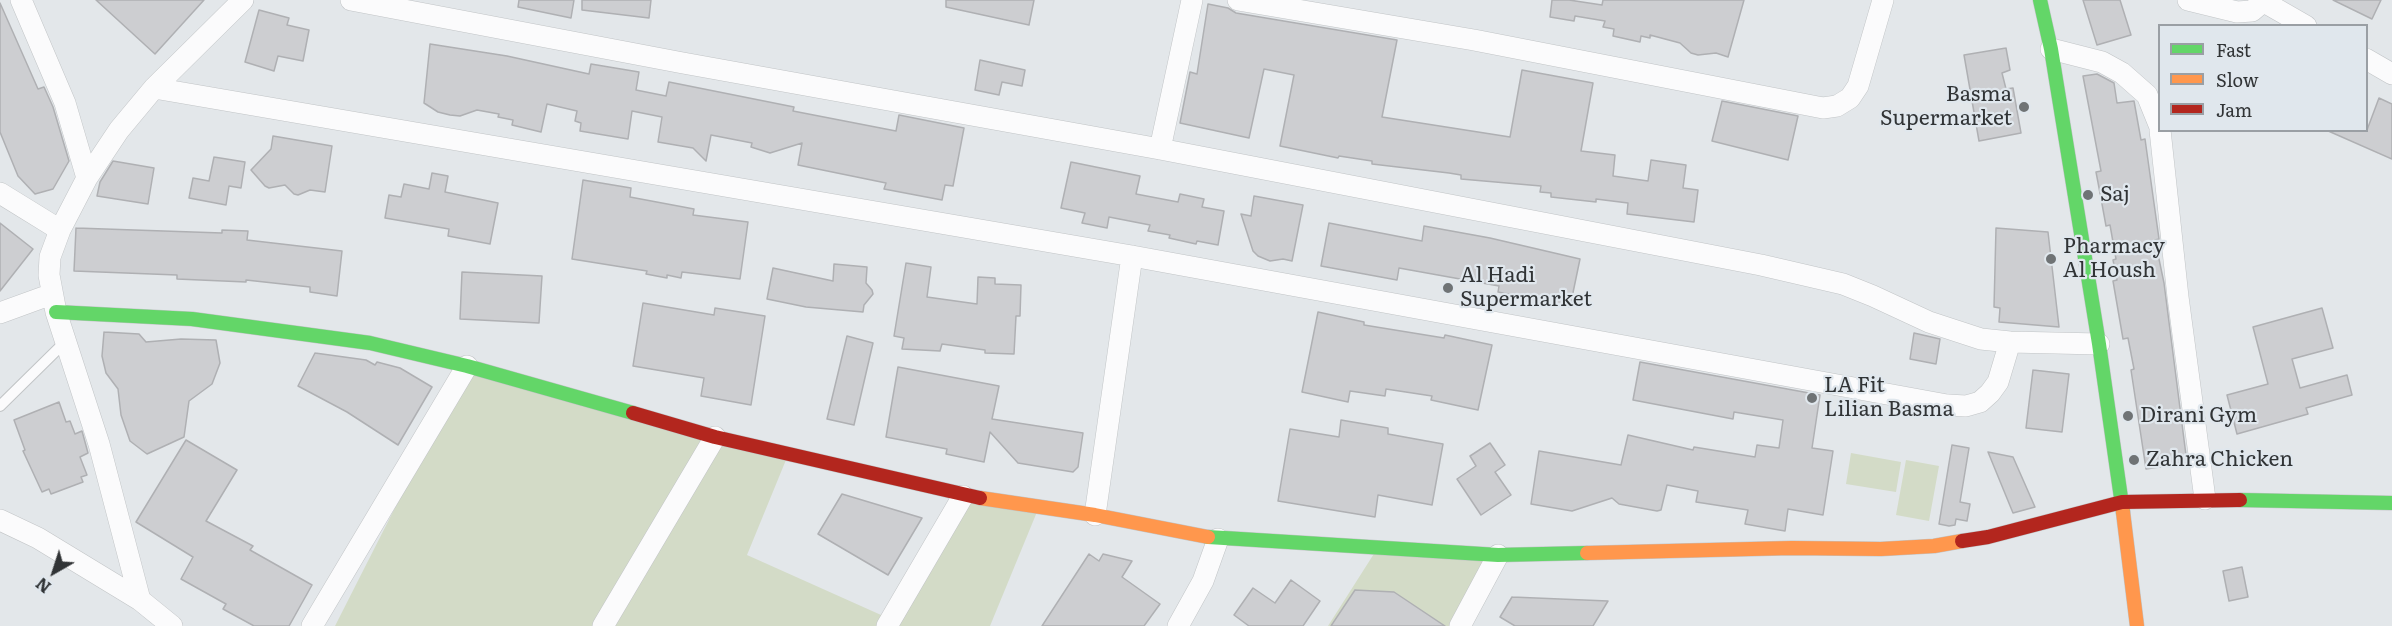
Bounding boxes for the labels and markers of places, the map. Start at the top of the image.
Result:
place label: Basma Supermarket [1880,82,2012,132]
marker: Basma Supermarket [2017,100,2031,114]
place label: Saj [2100,182,2130,208]
marker: Saj [2081,188,2095,202]
place label: Pharmacy Al Housh [2063,234,2165,284]
marker: Pharmacy Al Housh [2044,252,2058,266]
place label: Al Hadi Supermarket [1460,263,1592,313]
marker: Al Hadi Supermarket [1441,281,1455,295]
place label: LA Fit Lilian Basma [1824,373,1954,423]
marker: LA Fit Lilian Basma [1805,391,1819,405]
place label: Dirani Gym [2140,403,2257,429]
marker: Dirani Gym [2121,409,2135,423]
place label: Zahra Chicken [2146,447,2293,473]
marker: Zahra Chicken [2127,453,2141,467]

